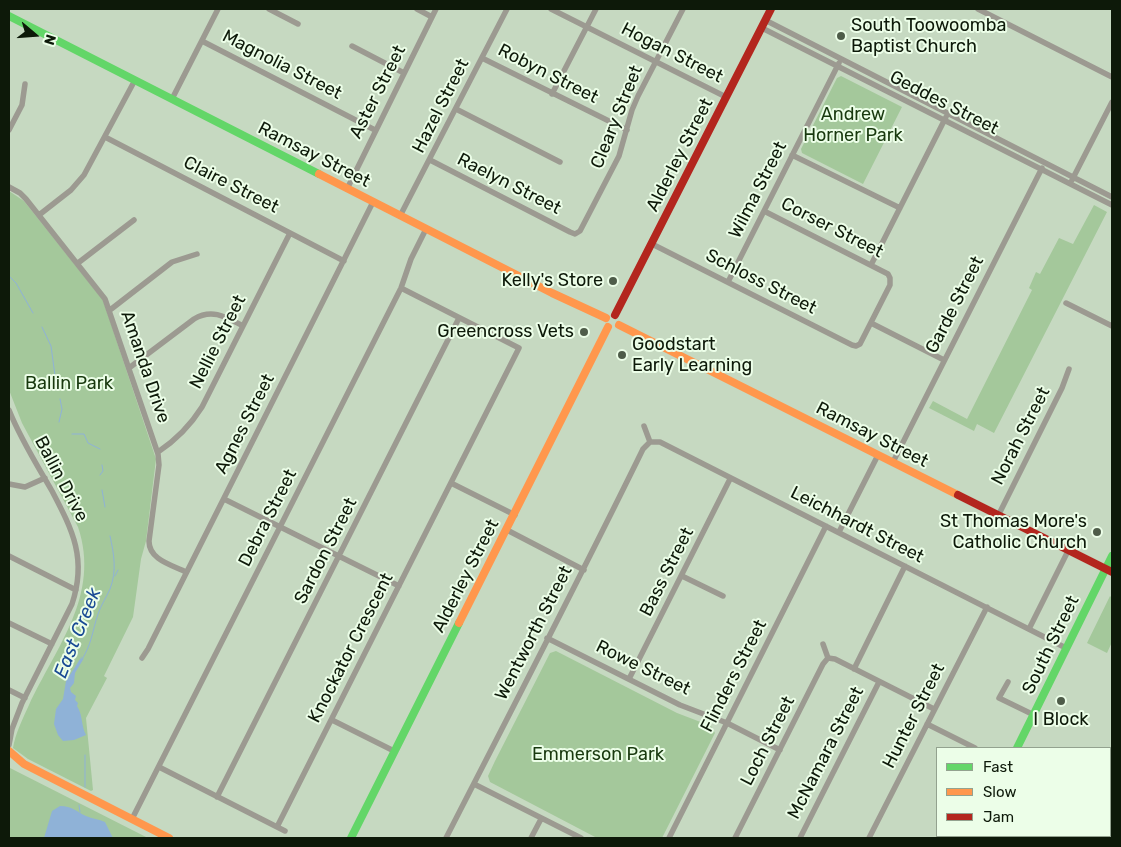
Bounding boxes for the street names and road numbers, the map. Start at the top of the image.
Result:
street label: Hogan Street [618,18,726,88]
street label: Magnolia Street [219,26,345,104]
street label: Robyn Street [494,39,602,109]
street label: Aster Street [345,42,411,142]
street label: Hazel Street [408,55,474,157]
street label: Cleary Street [586,62,648,172]
street label: Geddes Street [886,66,1002,140]
street label: Alderley Street [642,95,718,215]
street label: Ramsay Street [254,117,374,193]
street label: Wilma Street [724,138,792,242]
street label: Raelyn Street [454,149,564,219]
street label: Claire Street [180,152,282,218]
street label: Corser Street [777,193,887,263]
street label: Schloss Street [702,245,820,319]
street label: Garde Street [921,253,989,357]
street label: Nellie Street [185,292,251,392]
street label: Amanda Drive [116,308,174,426]
street label: Agnes Street [211,370,279,478]
street label: Norah Street [987,383,1055,489]
street label: Ramsay Street [812,397,932,473]
street label: Ballin Drive [29,433,93,525]
street label: Debra Street [234,466,302,570]
street label: Leichhardt Street [787,482,927,568]
street label: Sardon Street [290,494,362,608]
street label: Alderley Street [428,516,504,636]
street label: Bass Street [635,524,699,620]
street label: Wentworth Street [491,562,577,704]
street label: Knockator Crescent [304,569,398,727]
street label: South Street [1018,592,1084,698]
street label: Flinders Street [696,616,772,736]
street label: Rowe Street [592,636,694,700]
street label: Hunter Street [878,660,950,772]
street label: McNamara Street [783,683,869,823]
street label: Loch Street [736,693,800,789]

